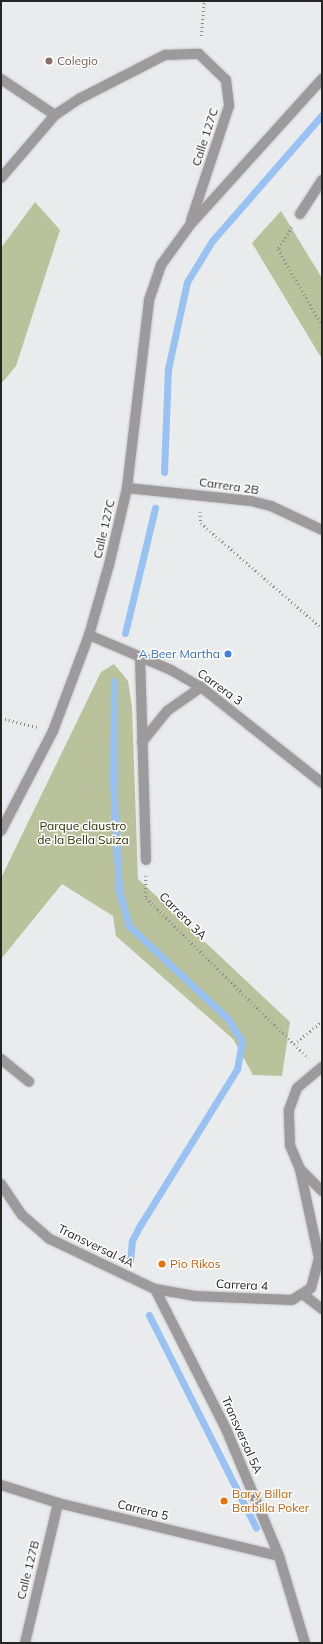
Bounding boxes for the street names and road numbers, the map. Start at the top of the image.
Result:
street label: Calle 127C [189,106,221,168]
street label: Carrera 2B [198,475,260,497]
street label: Calle 127C [90,498,118,560]
street label: Carrera 3 [195,666,245,708]
street label: Carrera 3A [156,889,210,943]
street label: Transversal 4A [56,1221,136,1271]
street label: Carrera 4 [216,1276,268,1294]
street label: Transversal 5A [219,1394,265,1476]
street label: Carrera 5 [116,1497,170,1523]
street label: Calle 127B [14,1539,42,1601]

